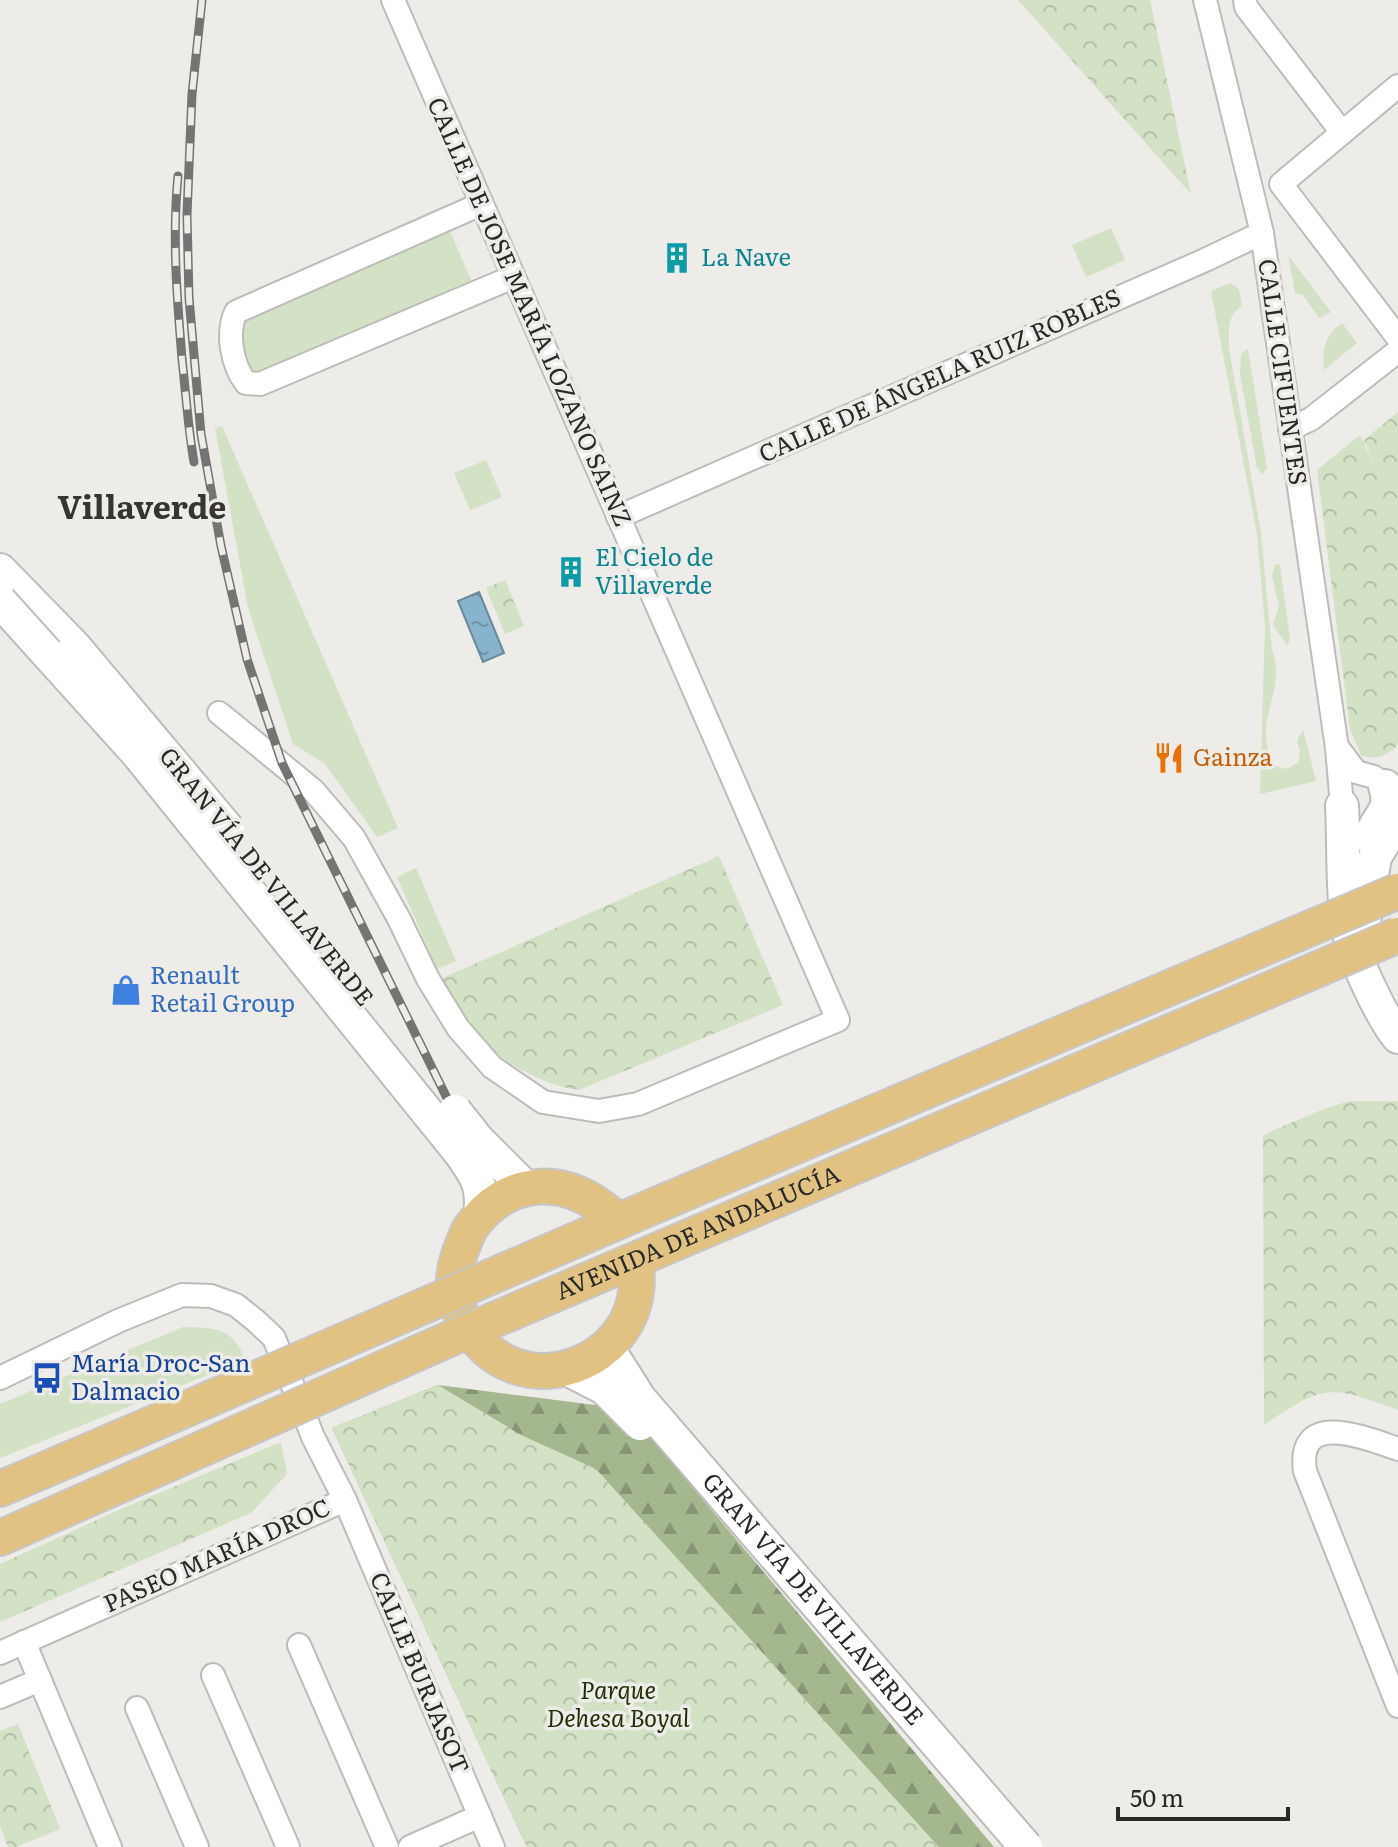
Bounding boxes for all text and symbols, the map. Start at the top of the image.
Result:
street label: CALLE DE JOSE MARÍA LOZANO SAINZ [420,91,642,531]
place label: La Nave [701,238,791,273]
building icon: La Nave [660,241,694,275]
street label: CALLE CIFUENTES [1251,256,1318,487]
street label: CALLE DE ÁNGELA RUIZ ROBLES [752,278,1126,470]
district label: Villaverde [58,481,226,529]
place label: El Cielo de Villaverde [595,538,713,601]
building icon: El Cielo de Villaverde [554,555,588,589]
place label: Gainza [1193,738,1273,773]
street label: GRAN VÍA DE VILLAVERDE [153,739,383,1012]
restaurant icon: Gainza [1152,741,1186,775]
place label: Renault Retail Group [150,956,295,1019]
shop icon: Renault Retail Group [109,973,143,1007]
street label: AVENIDA DE ANDALUCÍA [549,1155,845,1307]
place label: María Droc-San Dalmacio [71,1344,250,1407]
bus stop icon: María Droc-San Dalmacio [30,1361,64,1395]
street label: GRAN VÍA DE VILLAVERDE [696,1464,933,1732]
street label: PASEO MARÍA DROC [97,1488,335,1619]
street label: CALLE BURJASOT [363,1566,480,1778]
park label: Parque Dehesa Boyal [547,1671,690,1734]
scale bar [1118,1771,1288,1821]
text: 50 m [1130,1779,1184,1814]

